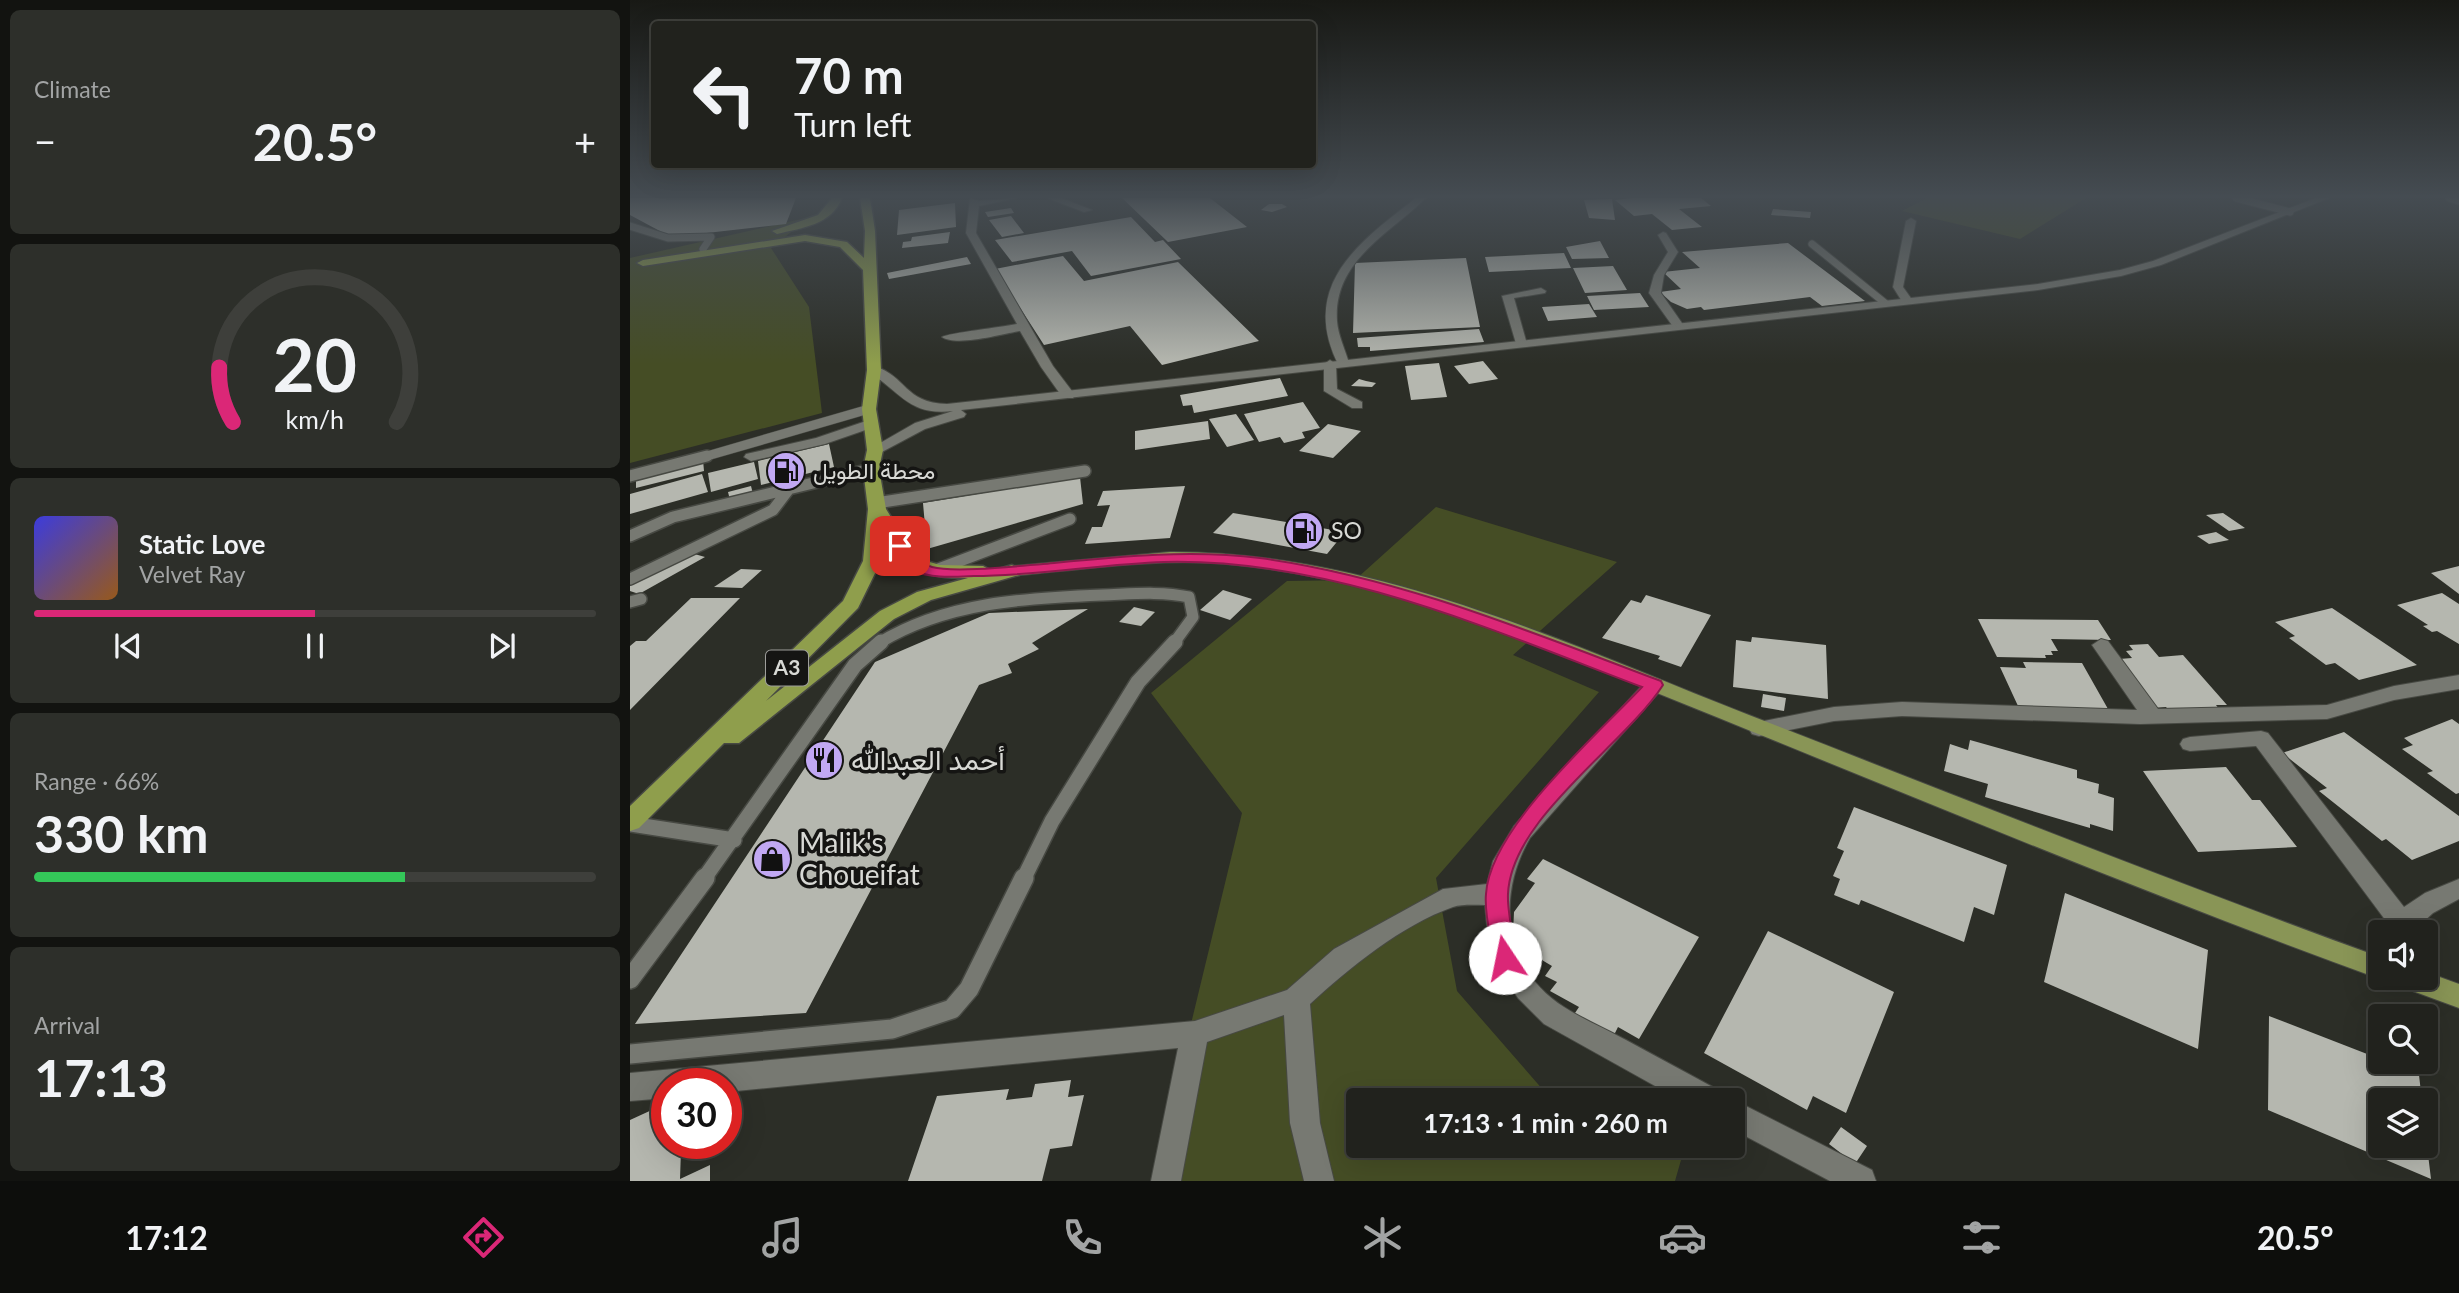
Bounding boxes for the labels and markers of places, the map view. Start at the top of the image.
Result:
fuel station icon: محطة الطويل [765,450,807,492]
place label: محطة الطويل [813,456,935,486]
fuel station icon: SO [1283,510,1325,552]
pin [870,516,930,576]
place label: SO [1331,516,1362,544]
restaurant icon: أحمد العبدالله [803,739,845,781]
place label: أحمد العبدالله [851,742,1005,777]
place label: Malik's Choueifat [799,825,920,891]
shop icon: Malik's Choueifat [751,838,793,880]

